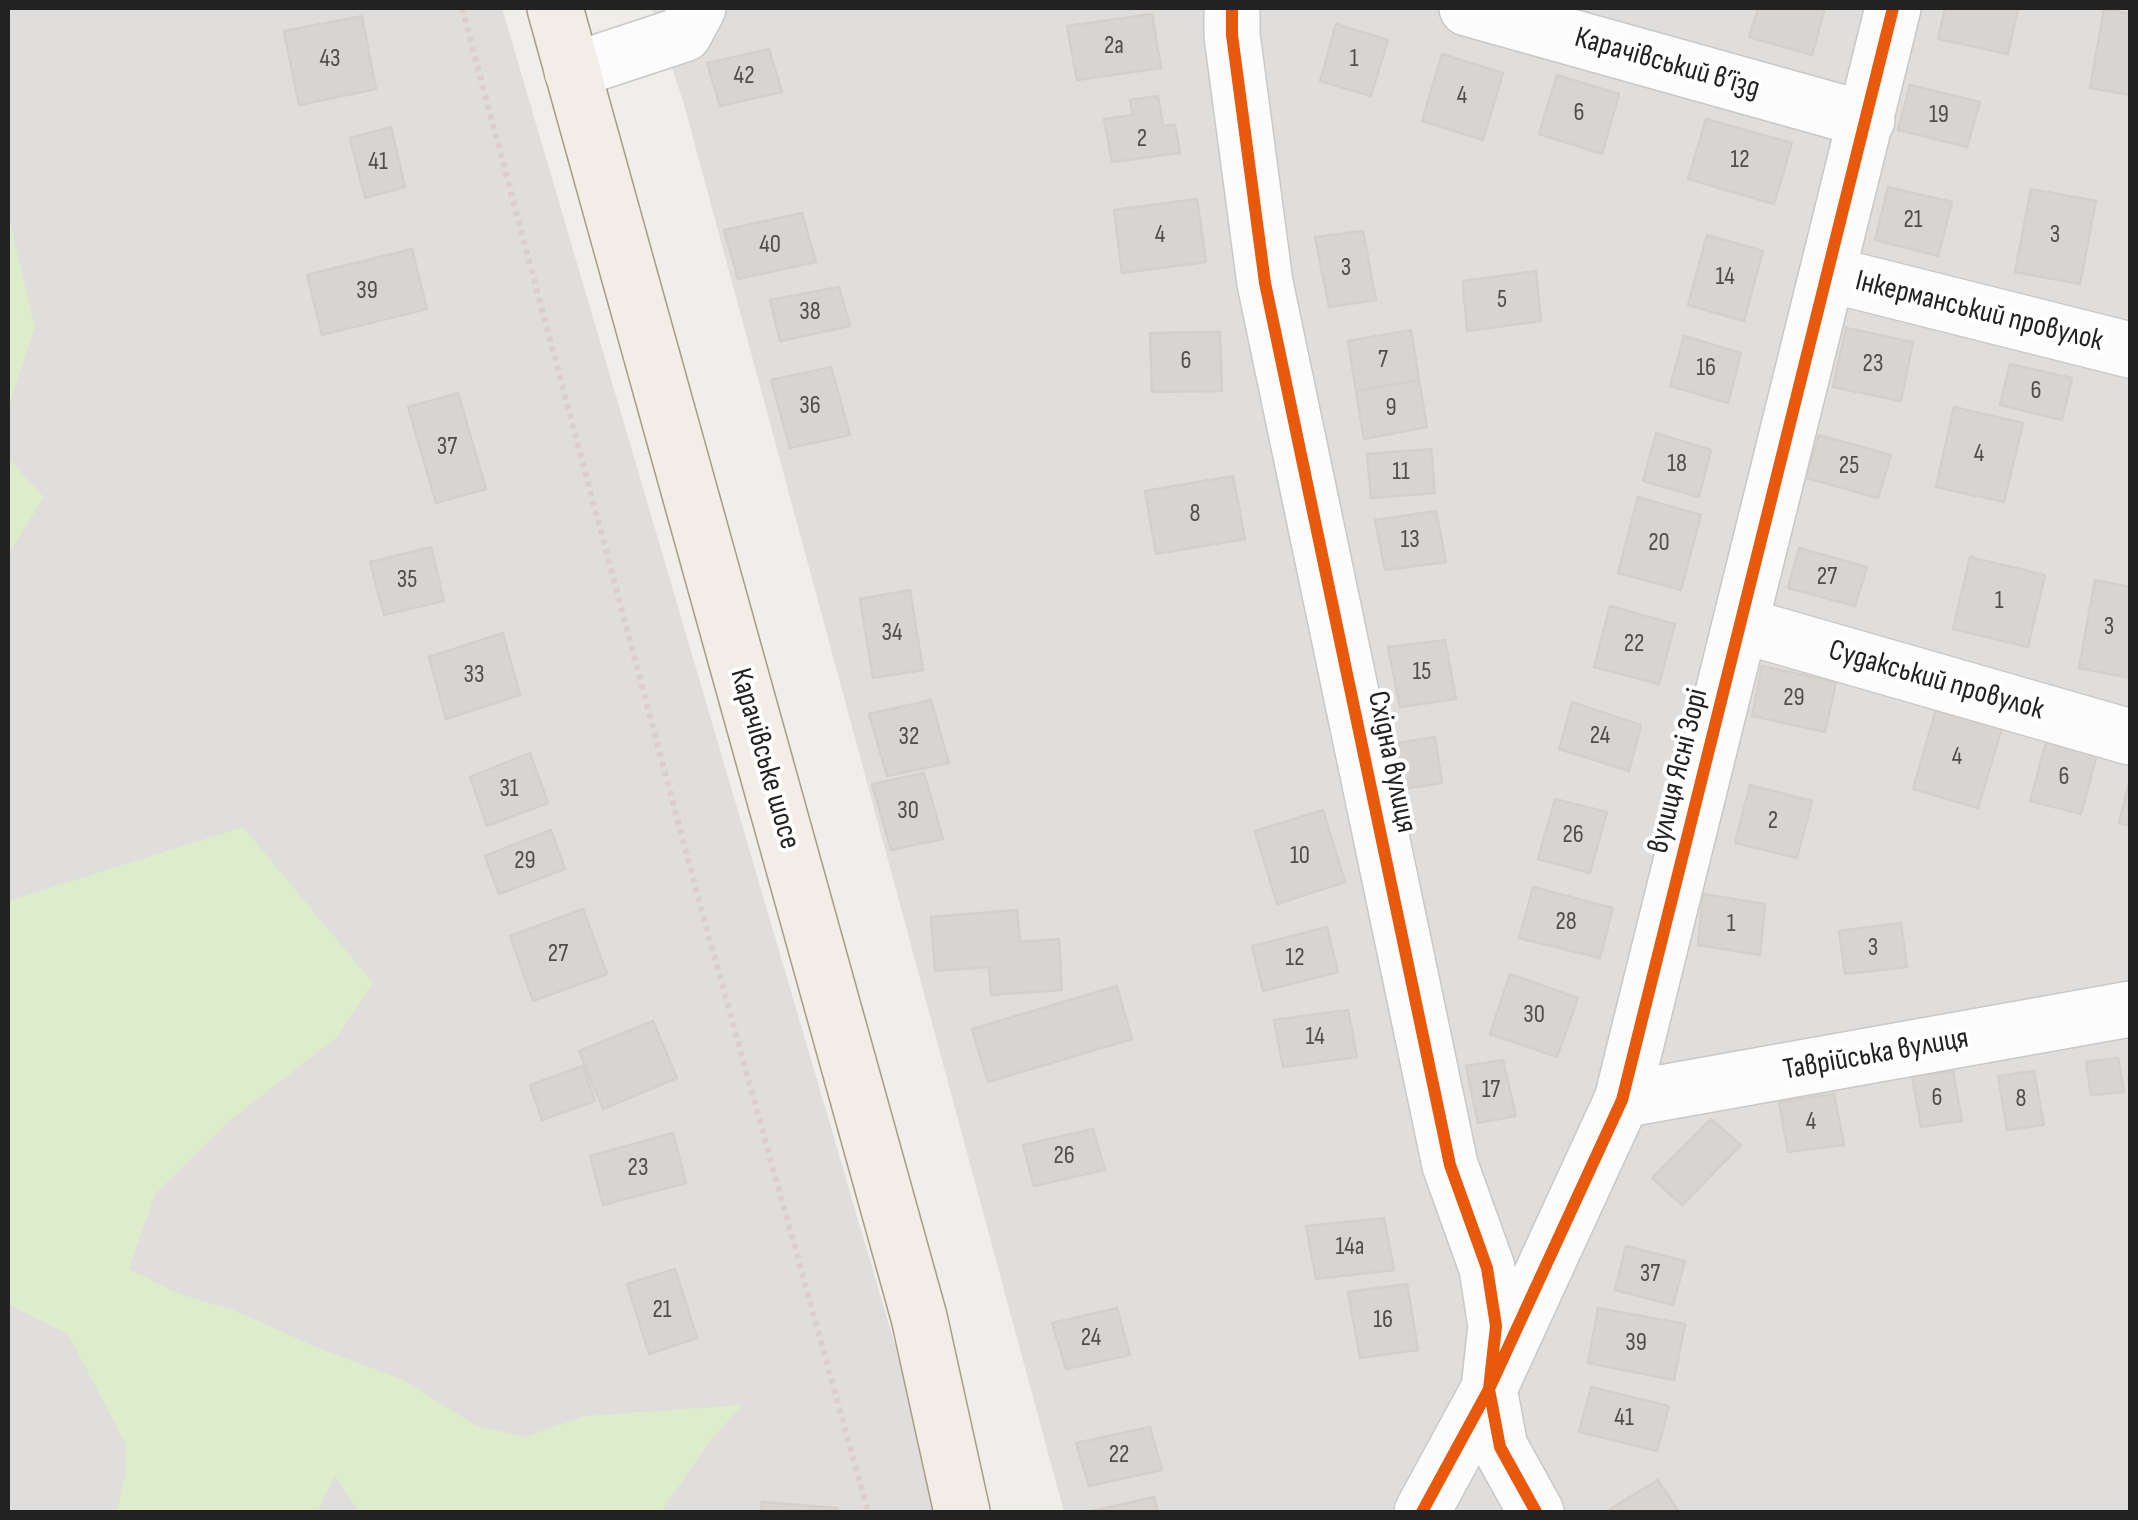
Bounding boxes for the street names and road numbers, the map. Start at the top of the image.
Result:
street label: Карачівський в’їзд [1570,20,1764,108]
street label: Інкерманський провулок [1851,264,2107,360]
street label: Судакський провулок [1824,633,2048,729]
street label: Карачівське шосе [721,665,807,853]
street label: вулиця Ясні Зорі [1641,685,1717,857]
street label: Східна вулиця [1358,688,1424,836]
street label: Таврійська вулиця [1781,1021,1971,1089]

